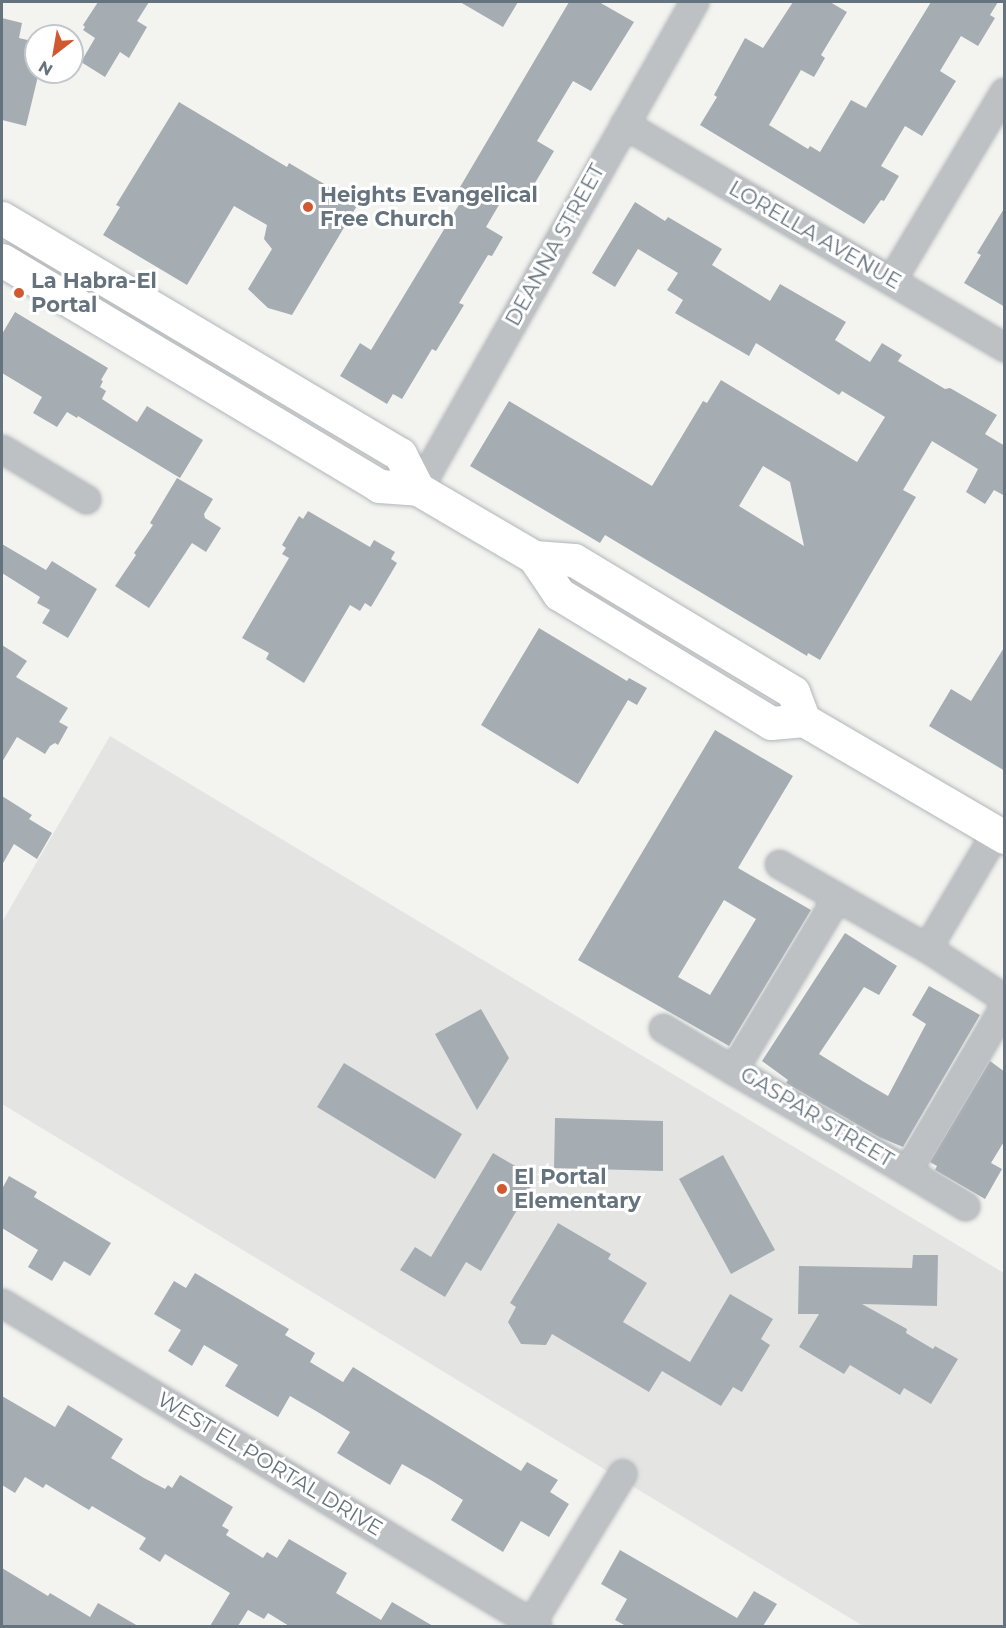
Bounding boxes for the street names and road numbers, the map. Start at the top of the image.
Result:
street label: DEANNA STREET [500,160,610,330]
street label: LORELLA AVENUE [724,175,906,295]
street label: GASPAR STREET [736,1061,898,1173]
street label: WEST EL PORTAL DRIVE [153,1387,387,1541]

